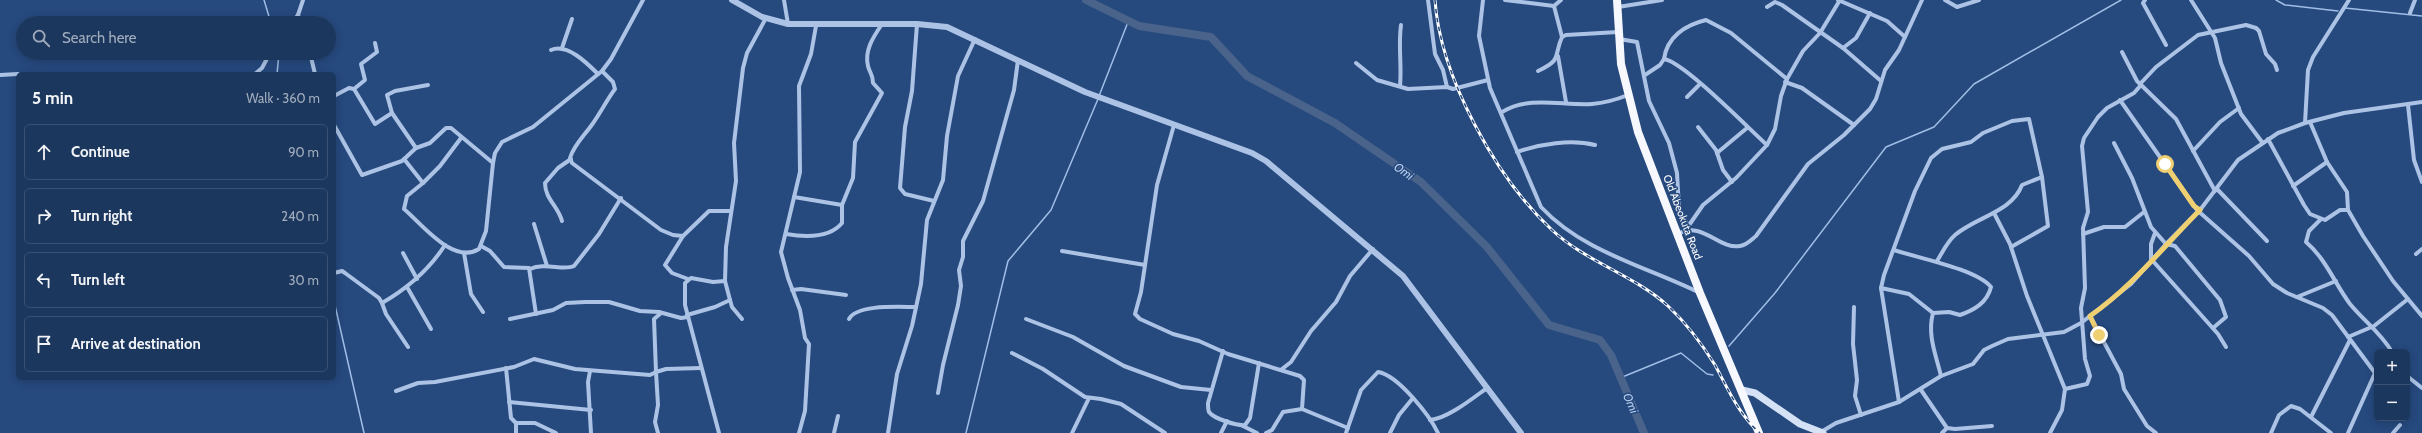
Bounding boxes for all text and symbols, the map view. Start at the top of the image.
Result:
search box [16,16,336,60]
icon: search [30,27,52,49]
text: Search here [62,29,137,47]
text: 5 min [32,88,73,108]
text: Walk · 360 m [246,90,320,106]
icon: ahead [33,141,55,163]
text: Continue [71,143,130,161]
text: 90 m [288,144,319,160]
route start [2156,155,2174,173]
water label: Omi [1391,159,1417,183]
street label: Old Abeokuta Road [1660,172,1706,262]
icon: right [33,205,55,227]
text: Turn right [71,207,132,225]
text: 240 m [281,208,319,224]
icon: left [33,269,55,291]
text: Turn left [71,271,125,289]
text: 30 m [289,272,319,288]
route end [2090,326,2108,344]
icon: arrive [33,333,55,355]
text: Arrive at destination [71,335,201,353]
map controls [2374,349,2410,421]
button: + [2374,349,2410,385]
button: − [2374,385,2410,421]
water label: Omi [1620,391,1642,416]

